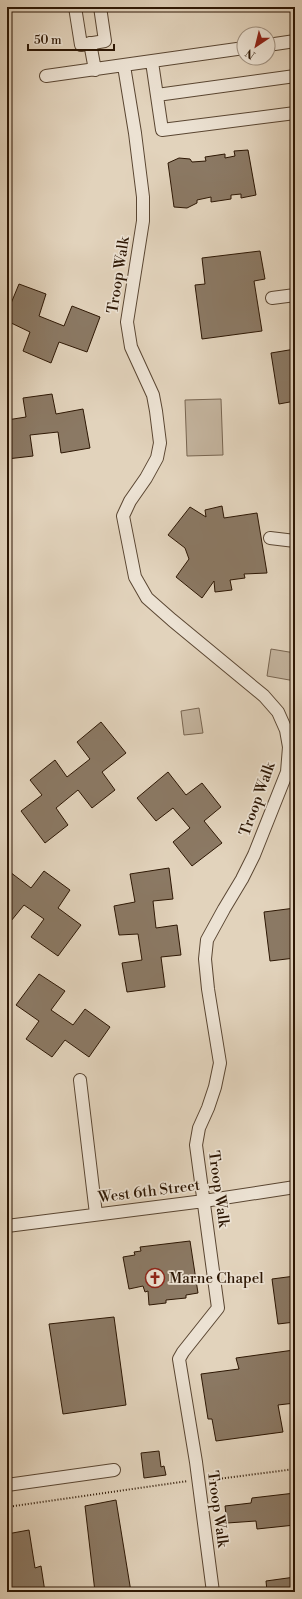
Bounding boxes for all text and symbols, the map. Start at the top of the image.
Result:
scale bar [28,26,114,52]
north arrow [236,26,276,66]
text: 50 m [34,33,62,48]
text: N [243,45,258,62]
street label: Troop Walk [103,234,134,315]
street label: Troop Walk [235,758,280,839]
street label: Troop Walk [204,1149,233,1230]
street label: West 6th Street [96,1176,202,1207]
church icon: Marne Chapel [144,1267,166,1289]
place label: Marne Chapel [169,1269,264,1288]
street label: Troop Walk [203,1469,232,1550]

